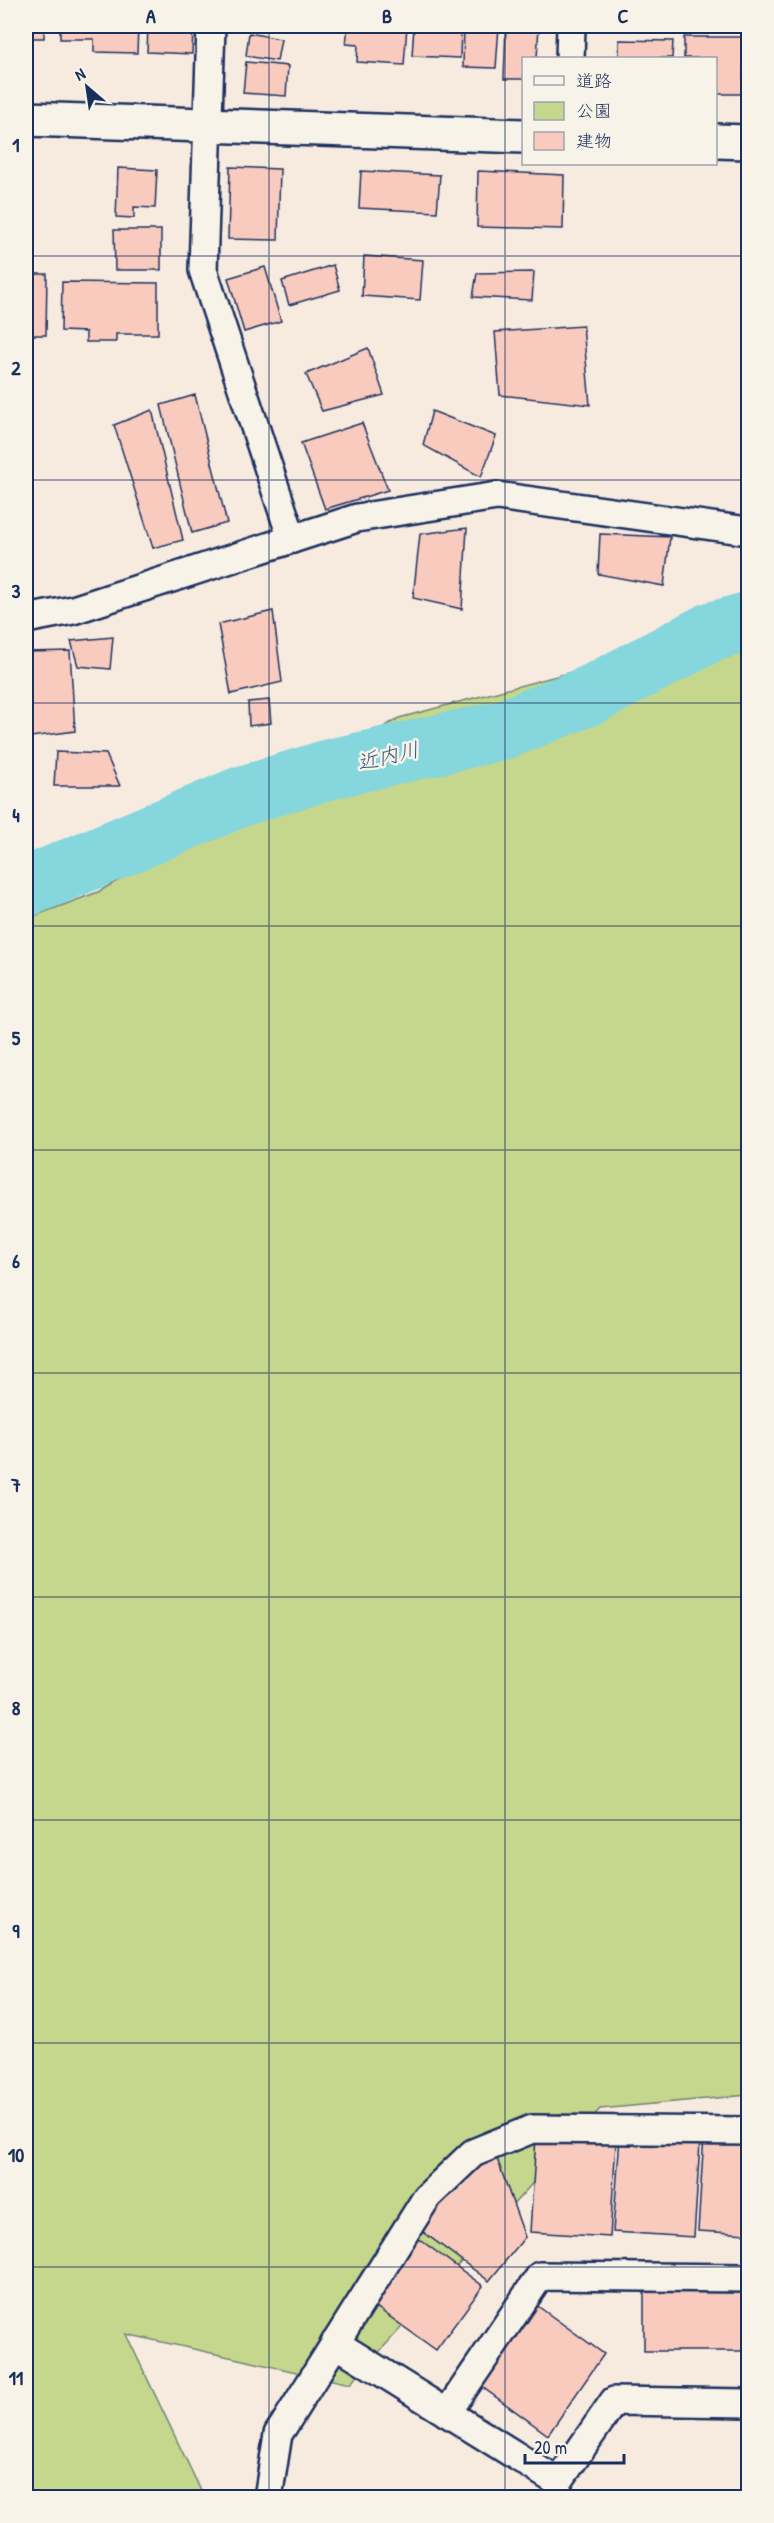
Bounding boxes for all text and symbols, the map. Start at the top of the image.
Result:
text: A [146,2,156,29]
text: B [382,2,392,29]
text: C [618,2,629,29]
north arrow [57,57,117,117]
legend [522,57,717,165]
text: N [71,62,89,86]
text: 道路 [576,68,612,93]
text: 公園 [576,98,612,123]
text: 建物 [576,128,612,153]
text: 1 [12,131,20,158]
text: 2 [11,354,21,381]
text: 3 [12,577,21,604]
water label: 近内川 [354,734,422,777]
text: 4 [12,801,20,828]
text: 5 [12,1024,21,1051]
text: 6 [12,1247,20,1274]
text: 7 [10,1471,21,1498]
text: 8 [12,1694,21,1721]
text: 9 [12,1917,20,1944]
text: 10 [8,2141,24,2168]
text: 11 [9,2364,23,2391]
scale bar [525,2427,624,2465]
text: 20 m [534,2435,567,2460]

